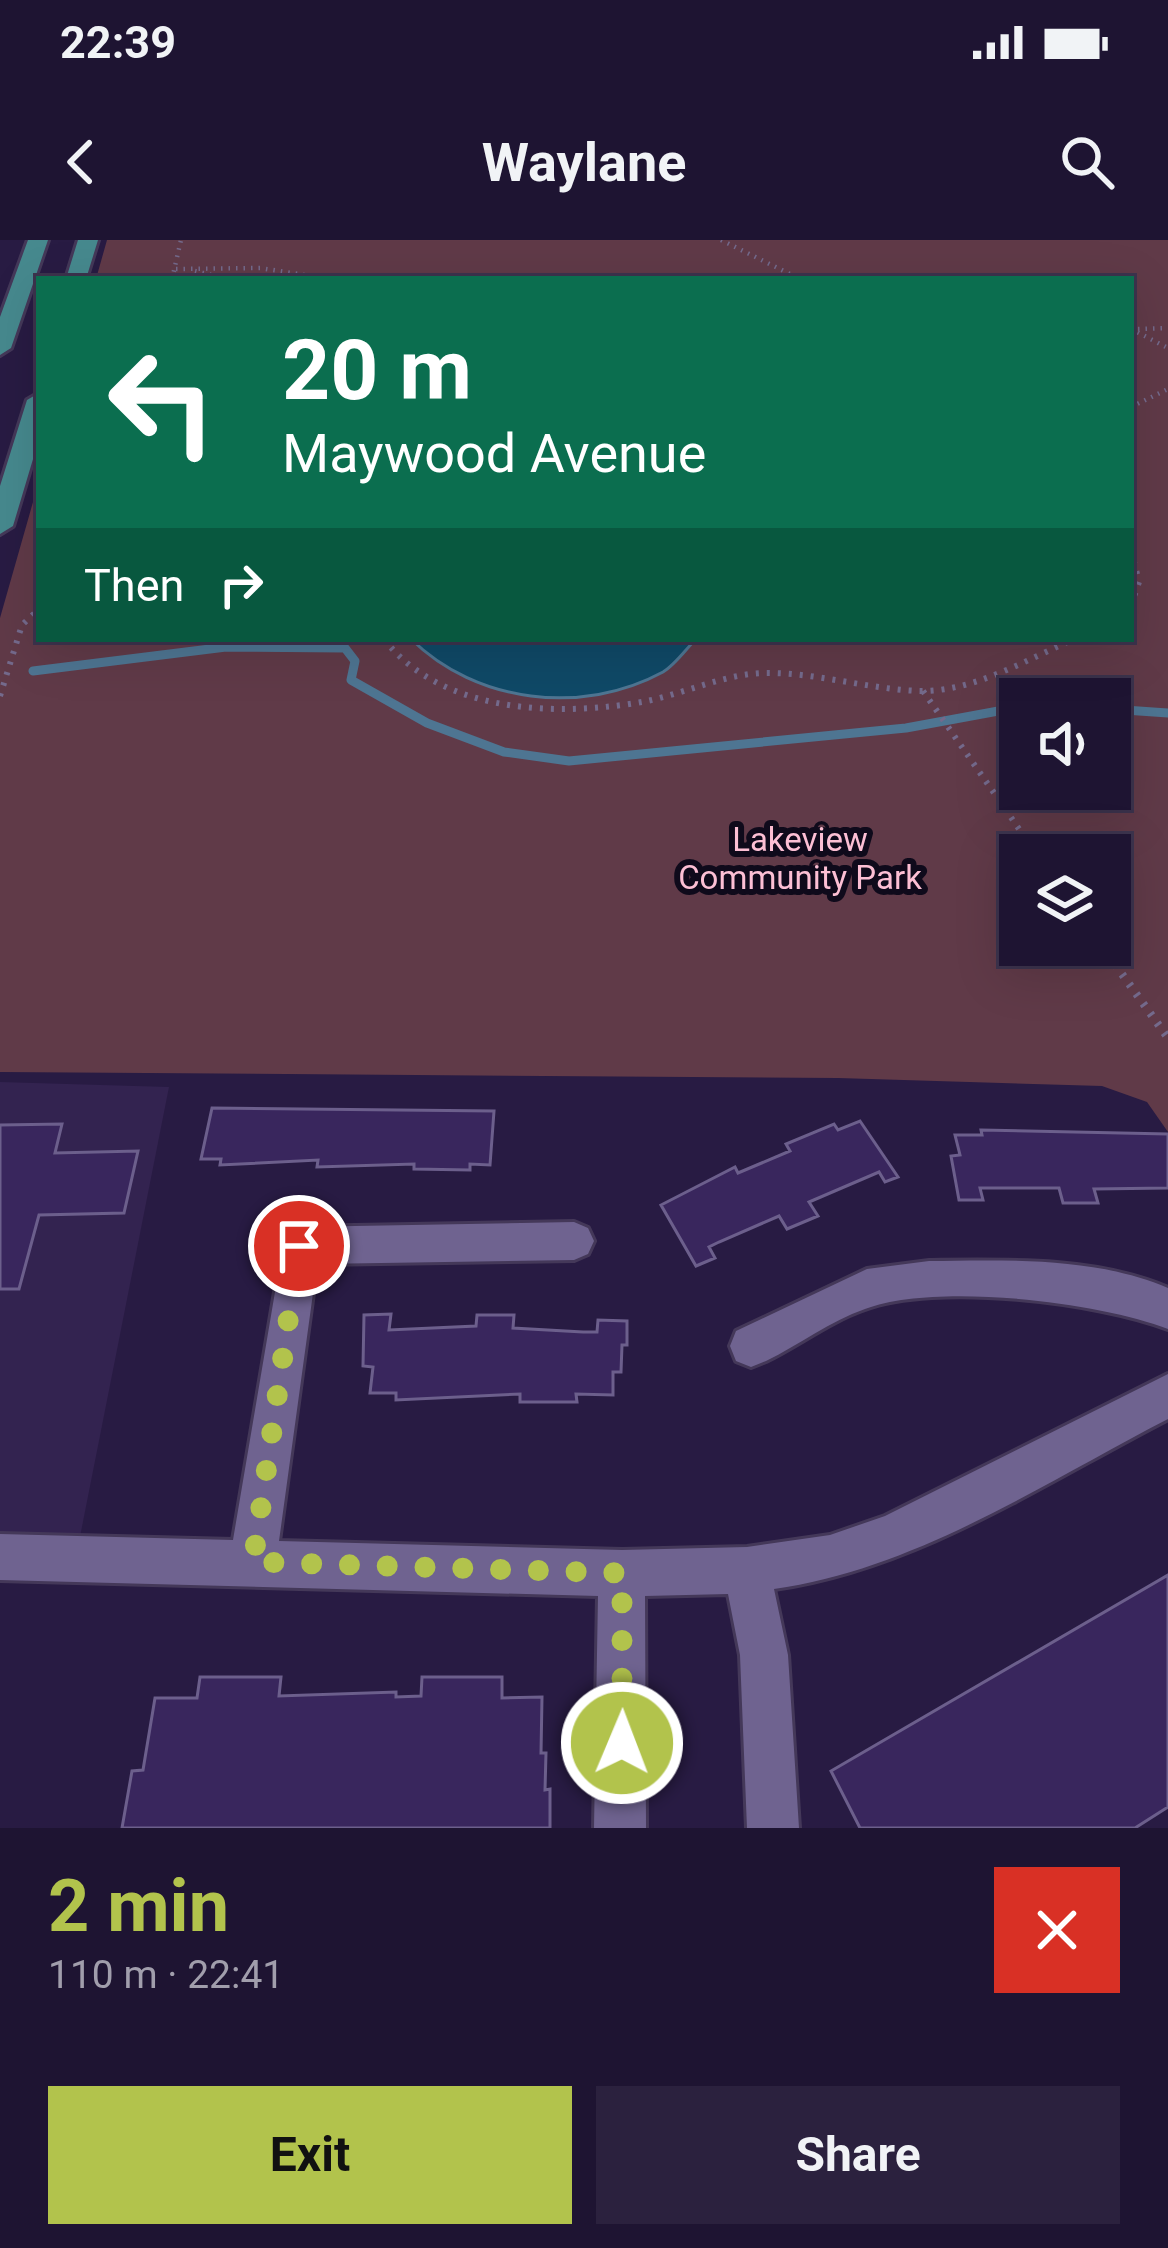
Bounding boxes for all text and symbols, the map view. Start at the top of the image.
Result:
text: 22:39 [60,16,176,69]
icon: back [48,129,114,195]
icon: search [1054,129,1120,195]
text: Waylane [482,131,686,194]
text: 20 m [282,321,472,420]
icon: left [84,324,240,480]
text: Maywood Avenue [282,422,706,485]
icon: right [208,552,274,618]
text: Then [84,559,184,612]
map controls [999,678,1131,966]
button: sound [999,678,1131,810]
park label: Lakeview Community Park [678,820,922,897]
button: layers [999,834,1131,966]
pin [248,1195,350,1297]
icon: arrive [266,1213,332,1279]
position arrow [559,1680,685,1806]
text: 2 min [48,1864,229,1949]
button: close [994,1867,1120,1993]
text: 110 m · 22:41 [48,1952,284,1998]
button: Exit [48,2086,572,2224]
button: Share [596,2086,1120,2224]

